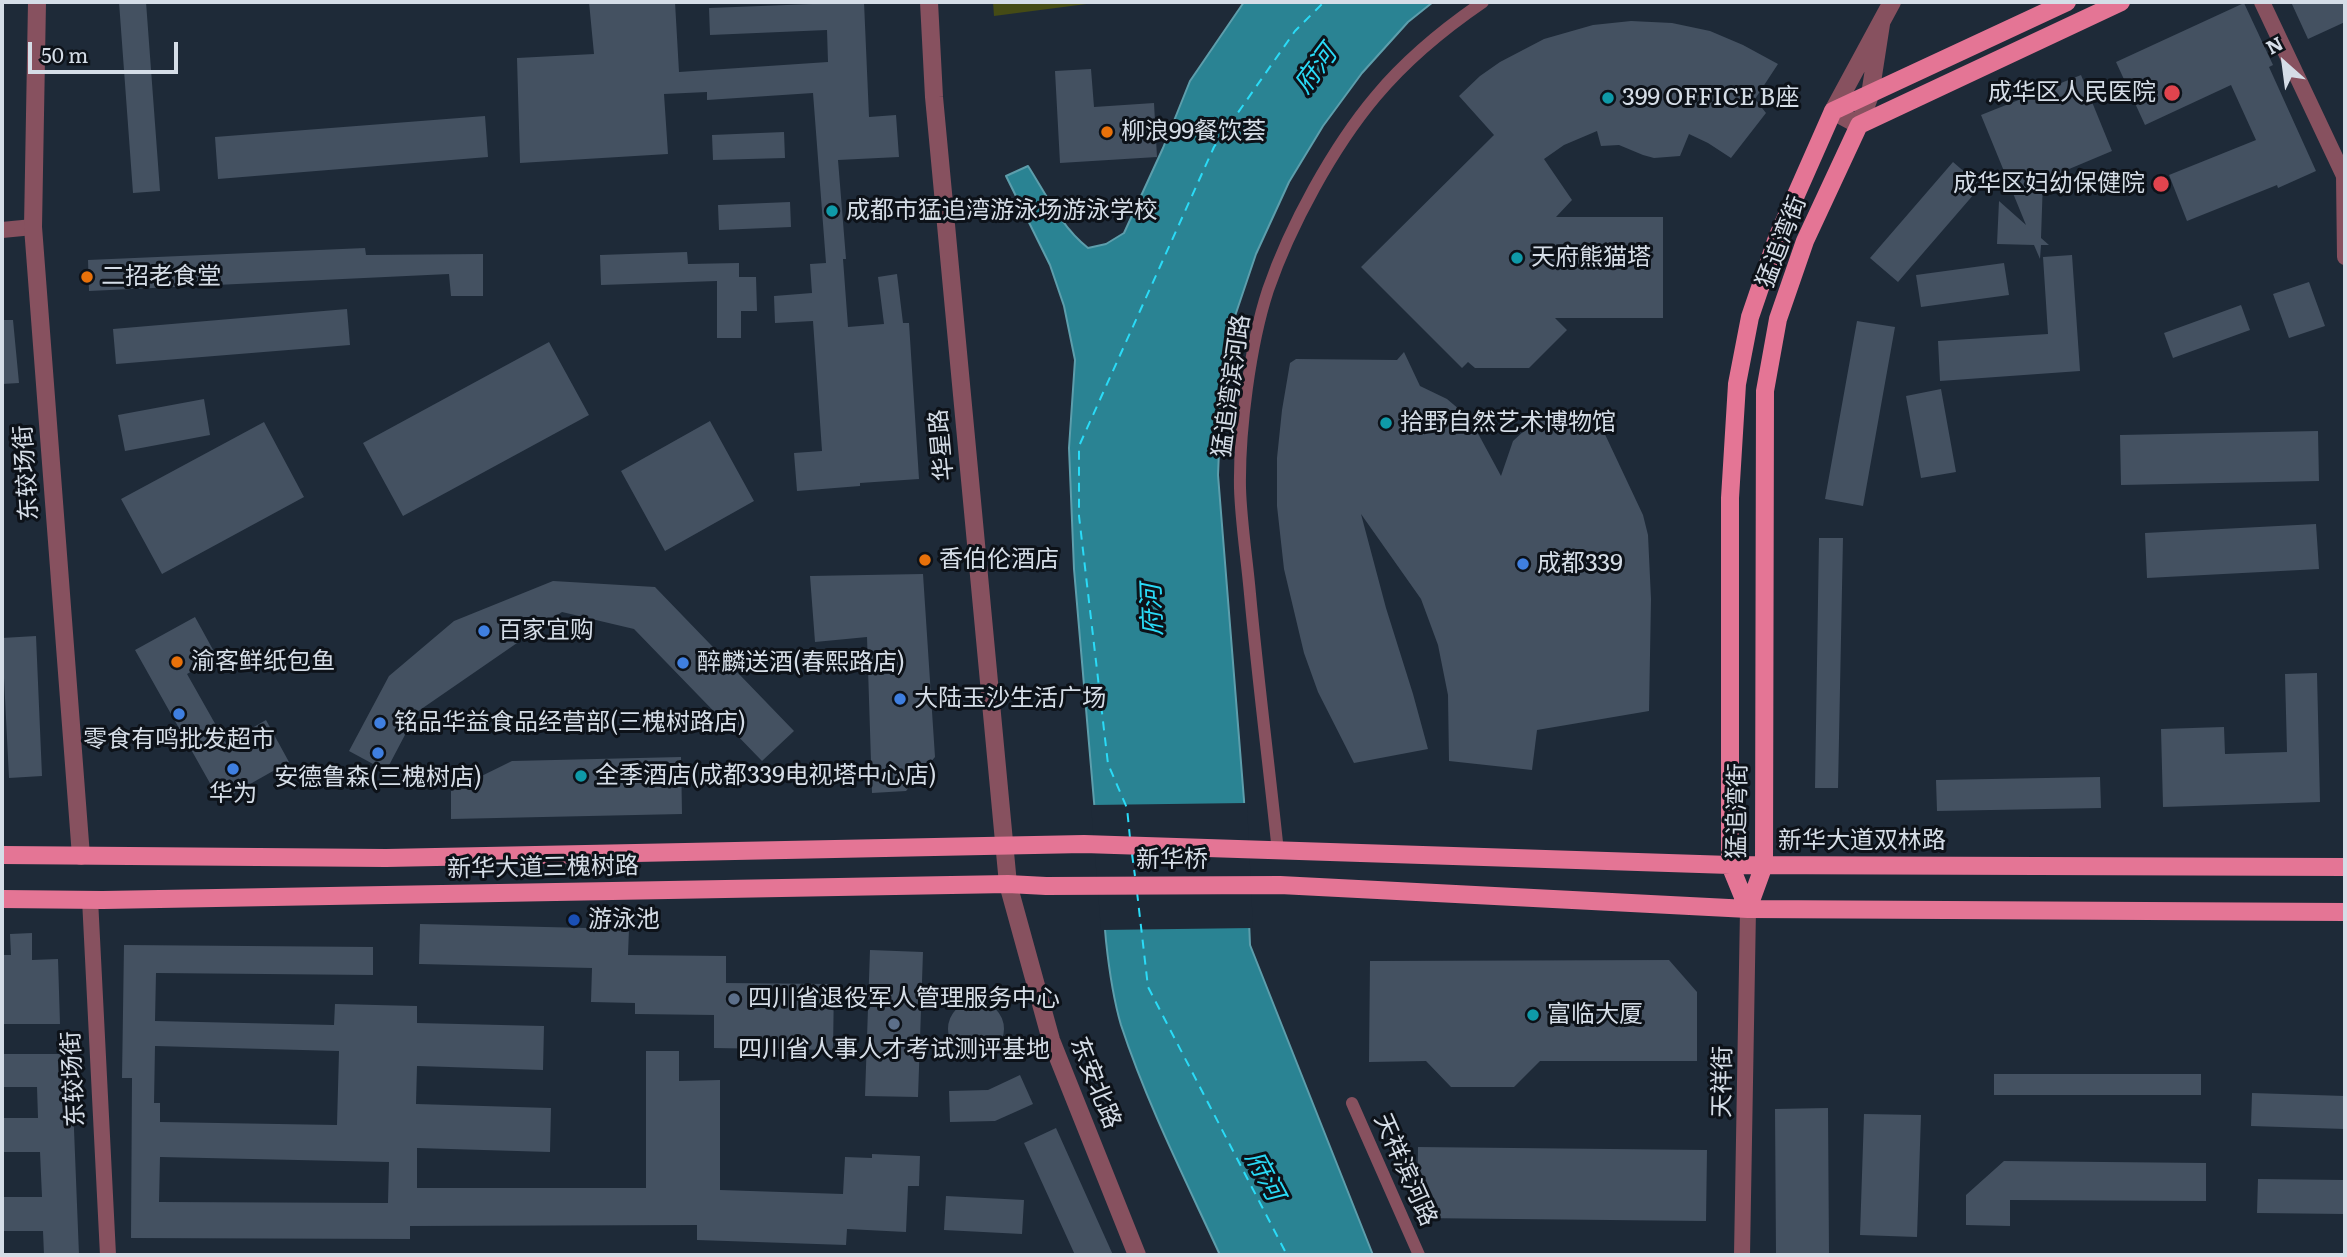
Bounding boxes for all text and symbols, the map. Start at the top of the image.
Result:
scale bar [32,28,182,72]
north arrow [2249,28,2319,98]
text: N [2261,28,2288,61]
text: 50 m [41,38,88,69]
water label: 府河 [1288,40,1344,100]
place label: 成华区人民医院 [1988,79,2156,107]
marker: 成华区人民医院 [2162,83,2182,103]
place label: 399 OFFICE B座 [1622,84,1799,112]
marker: 399 OFFICE B座 [1600,90,1616,106]
place label: 柳浪99餐饮荟 [1121,118,1266,146]
marker: 柳浪99餐饮荟 [1099,124,1115,140]
place label: 成华区妇幼保健院 [1953,170,2145,198]
marker: 成华区妇幼保健院 [2151,174,2171,194]
street label: 猛追湾街 [1751,192,1813,292]
place label: 成都市猛追湾游泳场游泳学校 [846,197,1158,225]
marker: 成都市猛追湾游泳场游泳学校 [824,203,840,219]
place label: 天府熊猫塔 [1531,244,1651,272]
marker: 天府熊猫塔 [1509,250,1525,266]
place label: 二招老食堂 [101,263,221,291]
marker: 二招老食堂 [79,269,95,285]
street label: 猛追湾滨河路 [1208,313,1256,459]
street label: 华星路 [925,408,959,482]
place label: 拾野自然艺术博物馆 [1400,409,1616,437]
marker: 拾野自然艺术博物馆 [1378,415,1394,431]
street label: 东较场街 [9,424,45,522]
place label: 香伯伦酒店 [939,546,1059,574]
place label: 成都339 [1537,550,1623,578]
marker: 香伯伦酒店 [917,552,933,568]
marker: 成都339 [1515,556,1531,572]
water label: 府河 [1137,583,1169,637]
place label: 百家宜购 [498,617,594,645]
marker: 百家宜购 [476,623,492,639]
place label: 渝客鲜纸包鱼 [191,648,335,676]
place label: 醉麟送酒(春熙路店) [697,649,905,677]
marker: 渝客鲜纸包鱼 [169,654,185,670]
marker: 醉麟送酒(春熙路店) [675,655,691,671]
place label: 大陆玉沙生活广场 [914,685,1106,713]
marker: 大陆玉沙生活广场 [892,691,908,707]
marker: 零食有鸣批发超市 [171,706,187,722]
place label: 铭品华益食品经营部(三槐树路店) [394,709,746,737]
marker: 铭品华益食品经营部(三槐树路店) [372,715,388,731]
place label: 零食有鸣批发超市 [83,726,275,754]
marker: 安德鲁森(三槐树店) [370,745,386,761]
marker: 华为 [225,761,241,777]
place label: 全季酒店(成都339电视塔中心店) [595,762,937,790]
street label: 猛追湾街 [1723,763,1753,859]
place label: 安德鲁森(三槐树店) [274,764,482,792]
marker: 全季酒店(成都339电视塔中心店) [573,768,589,784]
place label: 华为 [209,780,257,808]
street label: 新华大道双林路 [1778,827,1946,855]
street label: 新华桥 [1136,846,1208,874]
street label: 新华大道三槐树路 [447,852,639,884]
place label: 游泳池 [588,906,660,934]
marker: 游泳池 [566,912,582,928]
place label: 四川省退役军人管理服务中心 [748,985,1060,1013]
marker: 四川省退役军人管理服务中心 [726,991,742,1007]
place label: 富临大厦 [1547,1001,1643,1029]
marker: 富临大厦 [1525,1007,1541,1023]
marker: 四川省人事人才考试测评基地 [886,1016,902,1032]
street label: 东较场街 [57,1030,91,1128]
street label: 东安北路 [1064,1033,1126,1133]
place label: 四川省人事人才考试测评基地 [738,1036,1050,1064]
street label: 天祥街 [1708,1046,1738,1118]
street label: 天祥滨河路 [1367,1109,1443,1231]
water label: 府河 [1238,1146,1290,1206]

